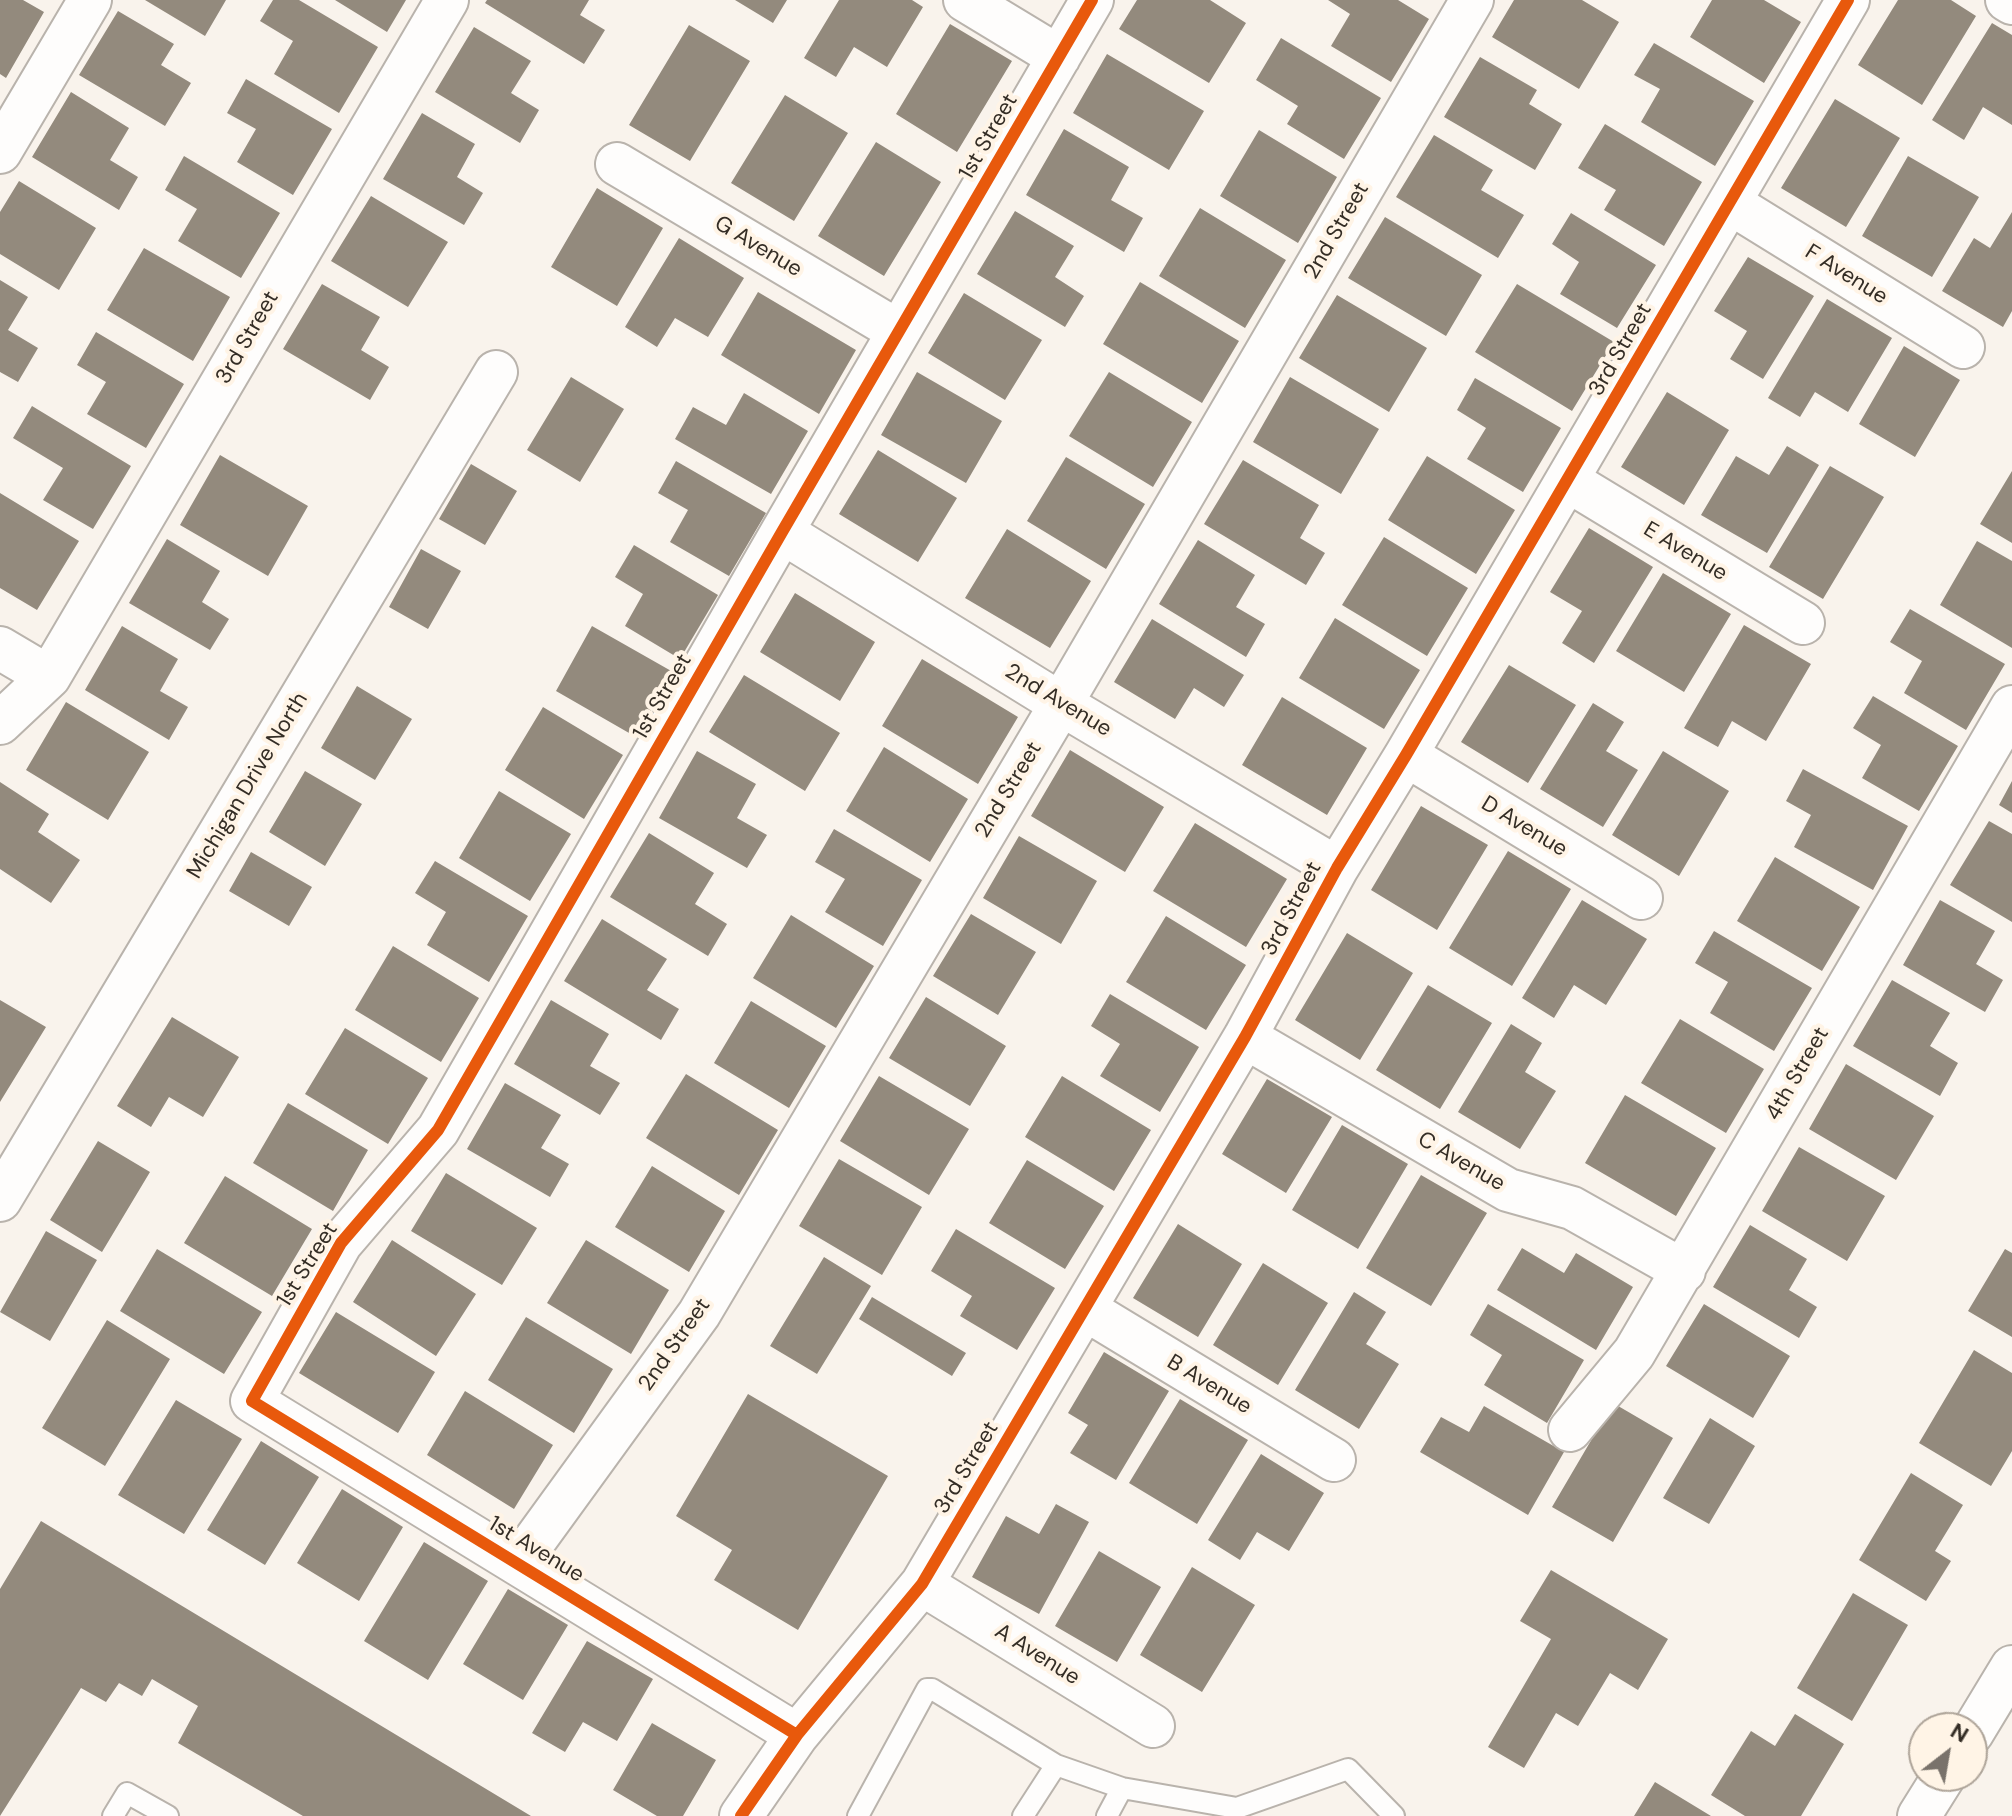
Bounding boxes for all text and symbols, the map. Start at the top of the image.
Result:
street label: 1st Street [954,90,1024,184]
street label: 2nd Street [1299,178,1375,284]
street label: G Avenue [710,211,806,283]
street label: F Avenue [1800,239,1892,311]
street label: 3rd Street [211,287,285,389]
street label: 3rd Street [1584,299,1658,401]
street label: E Avenue [1638,517,1732,587]
street label: 1st Street [628,650,698,744]
street label: 2nd Avenue [1000,659,1116,743]
street label: Michigan Drive North [182,688,314,884]
street label: 2nd Street [970,737,1048,843]
street label: D Avenue [1476,791,1572,863]
street label: 3rd Street [1256,857,1328,961]
street label: 4th Street [1761,1023,1835,1125]
street label: C Avenue [1413,1126,1509,1198]
street label: 1st Street [272,1218,344,1312]
street label: 2nd Street [633,1293,717,1397]
street label: B Avenue [1162,1350,1256,1420]
street label: 3rd Street [929,1417,1005,1519]
street label: 1st Avenue [483,1511,589,1589]
street label: A Avenue [990,1619,1084,1691]
north arrow [1908,1712,1988,1792]
text: N [1945,1716,1974,1749]

